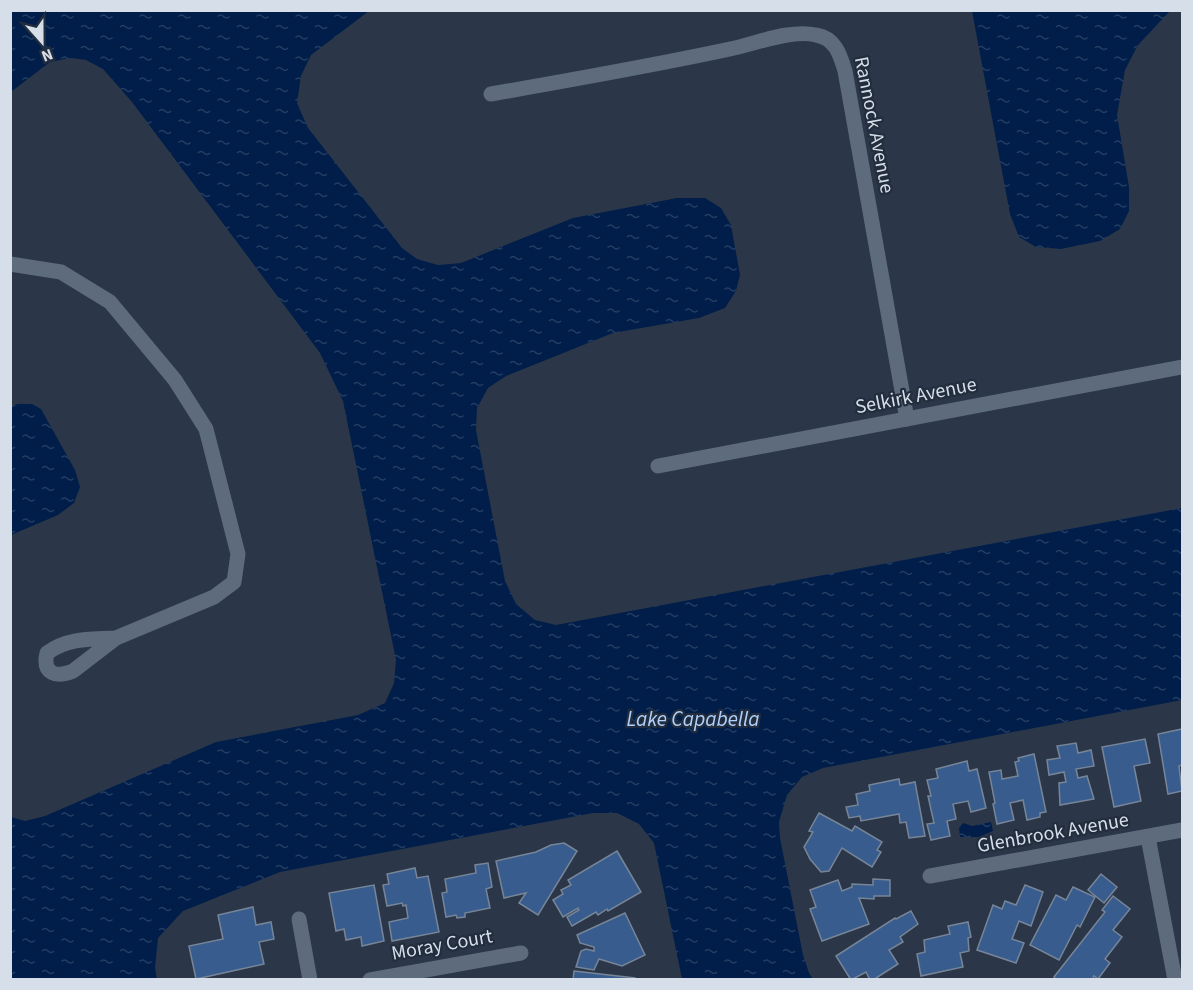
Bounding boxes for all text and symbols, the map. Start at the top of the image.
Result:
north arrow [12,12,72,72]
text: N [38,43,56,67]
street label: Rannock Avenue [847,54,901,196]
street label: Selkirk Avenue [853,371,979,421]
water label: Lake Capabella [627,704,759,734]
street label: Glenbrook Avenue [975,806,1131,860]
street label: Moray Court [389,922,495,968]

